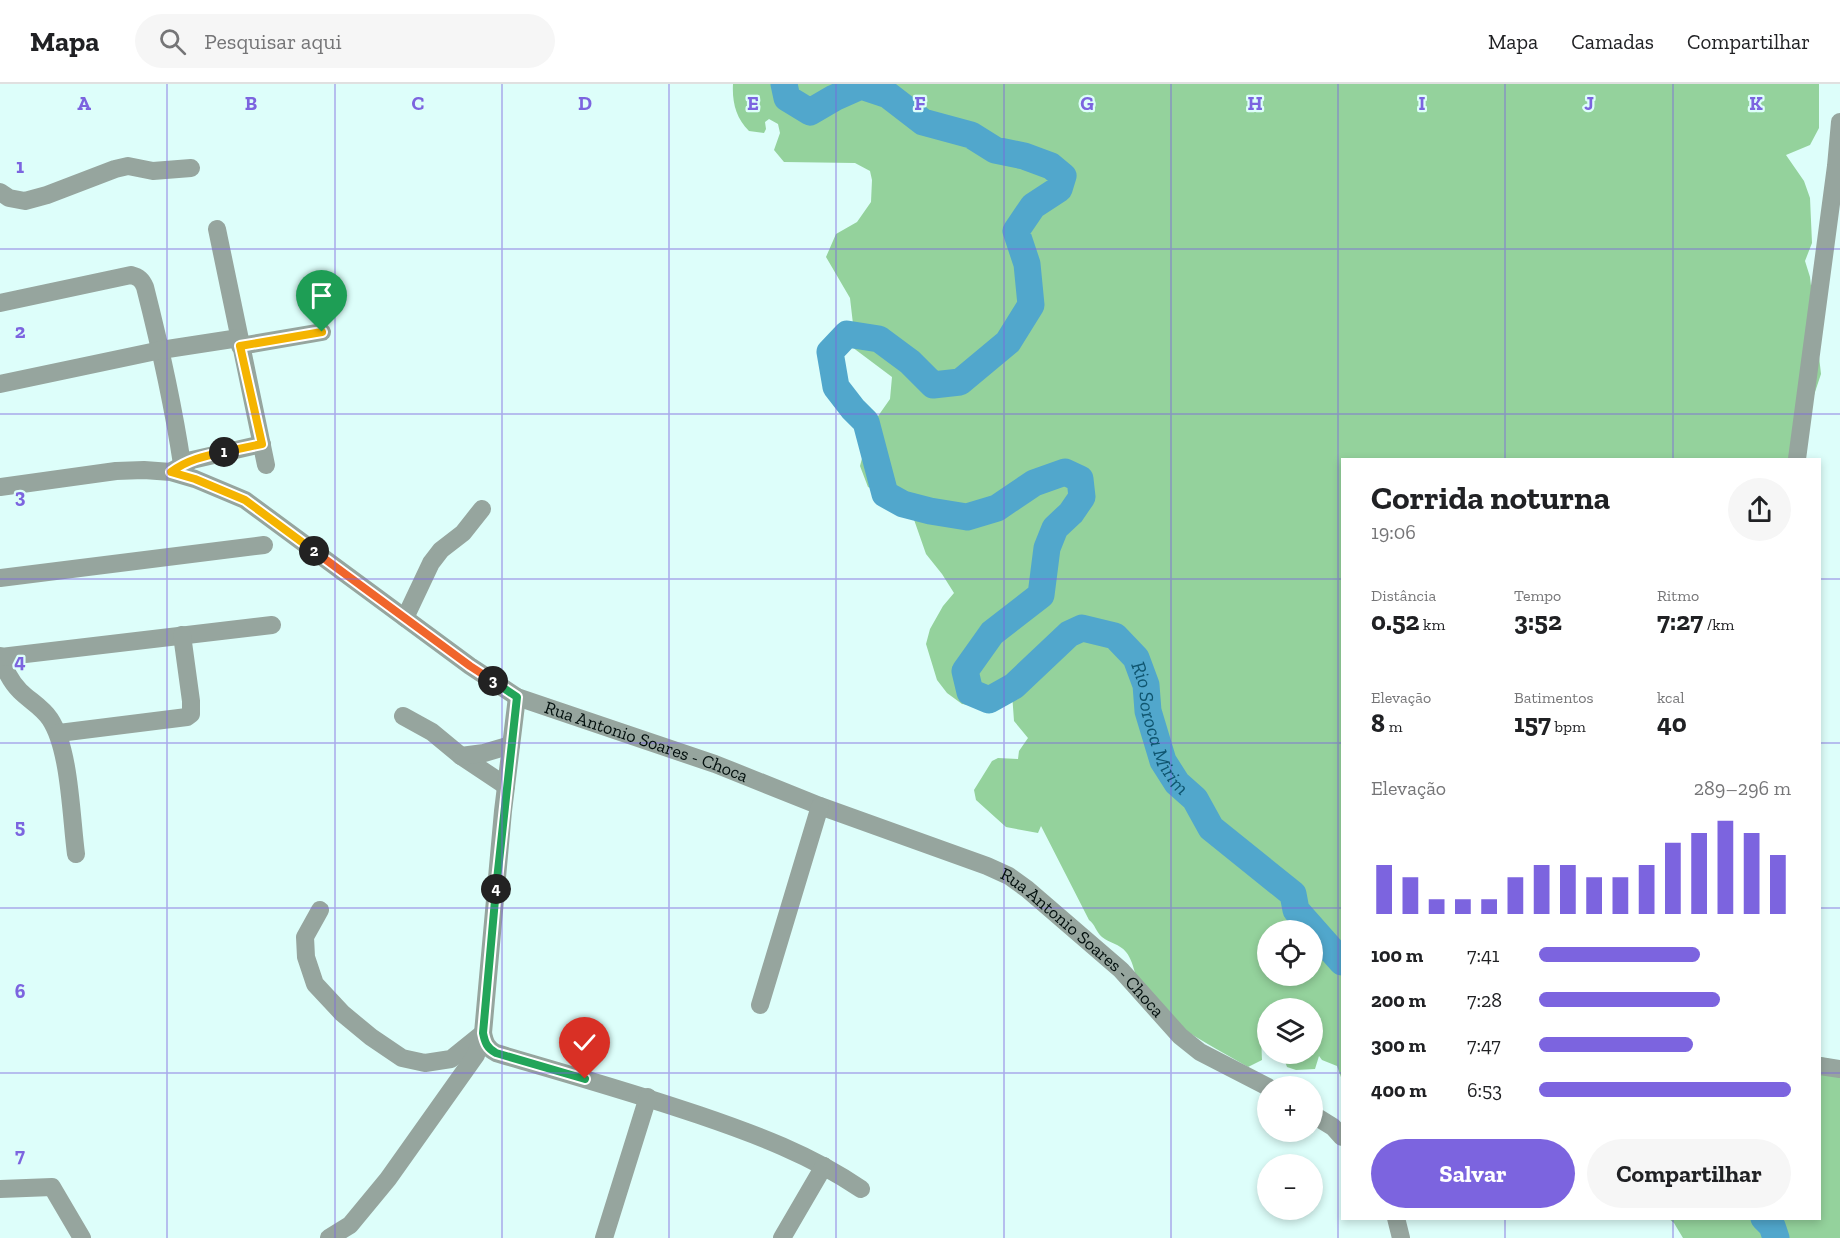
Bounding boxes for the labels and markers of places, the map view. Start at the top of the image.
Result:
pin [296,270,347,332]
pin: 1 [209,437,239,467]
pin: 2 [299,536,329,566]
pin: 3 [478,666,508,696]
pin: 4 [481,874,511,904]
pin [559,1017,610,1079]

